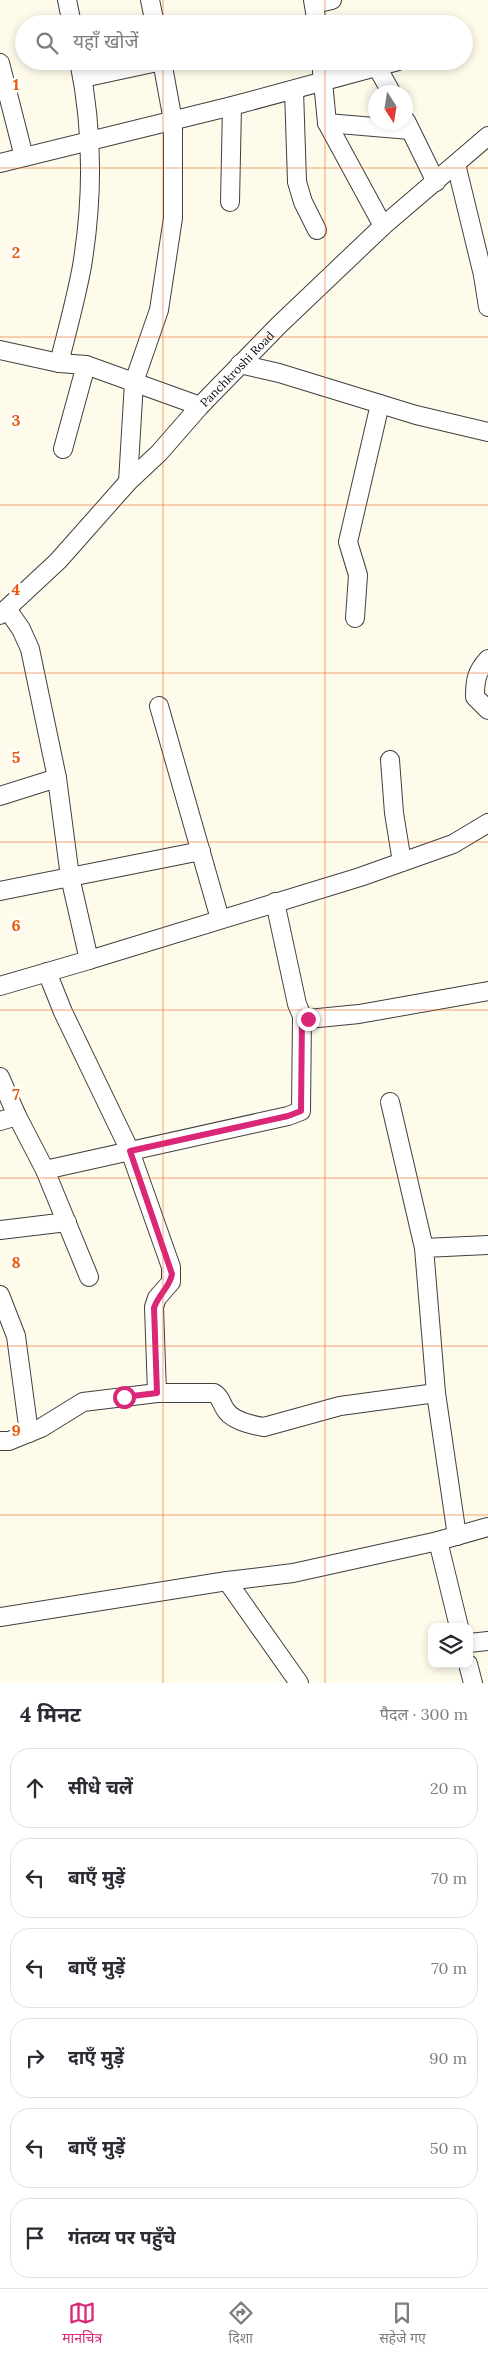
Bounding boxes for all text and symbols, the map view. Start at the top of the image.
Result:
search box [15,15,473,70]
icon: search [33,29,61,57]
text: यहाँ खोजें [73,29,139,53]
text: 1 [13,74,19,94]
north arrow [368,85,413,130]
text: 2 [12,242,20,262]
street label: Panchkroshi Road [196,327,277,410]
text: 3 [12,410,21,430]
text: 4 [12,579,21,599]
text: 5 [12,747,21,767]
text: 6 [11,915,21,935]
route end [297,1008,320,1031]
text: 7 [12,1084,20,1104]
text: 8 [11,1252,21,1272]
route start [113,1386,136,1409]
text: 9 [11,1420,21,1440]
map controls [428,1623,473,1668]
button: layers [428,1623,473,1668]
text: 4 मिनट [20,1701,81,1728]
text: पैदल · 300 m [380,1704,468,1724]
icon: ahead [21,1774,49,1802]
text: सीधे चलें [68,1775,133,1799]
text: 20 m [430,1778,467,1798]
icon: left [21,1864,49,1892]
text: बाएँ मुड़ें [68,1865,125,1889]
text: 70 m [431,1868,467,1888]
icon: left [21,1954,49,1982]
text: बाएँ मुड़ें [68,1955,125,1979]
text: 70 m [431,1958,467,1978]
icon: right [21,2044,49,2072]
text: दाएँ मुड़ें [68,2045,124,2069]
text: 90 m [429,2048,467,2068]
icon: left [21,2134,49,2162]
text: बाएँ मुड़ें [68,2135,125,2159]
text: 50 m [430,2138,467,2158]
icon: arrive [21,2224,49,2252]
text: गंतव्य पर पहुँचे [68,2225,176,2249]
tab: मानचित्र [62,2299,102,2349]
tab: दिशा [227,2299,255,2349]
tab: सहेजे गए [379,2299,426,2349]

